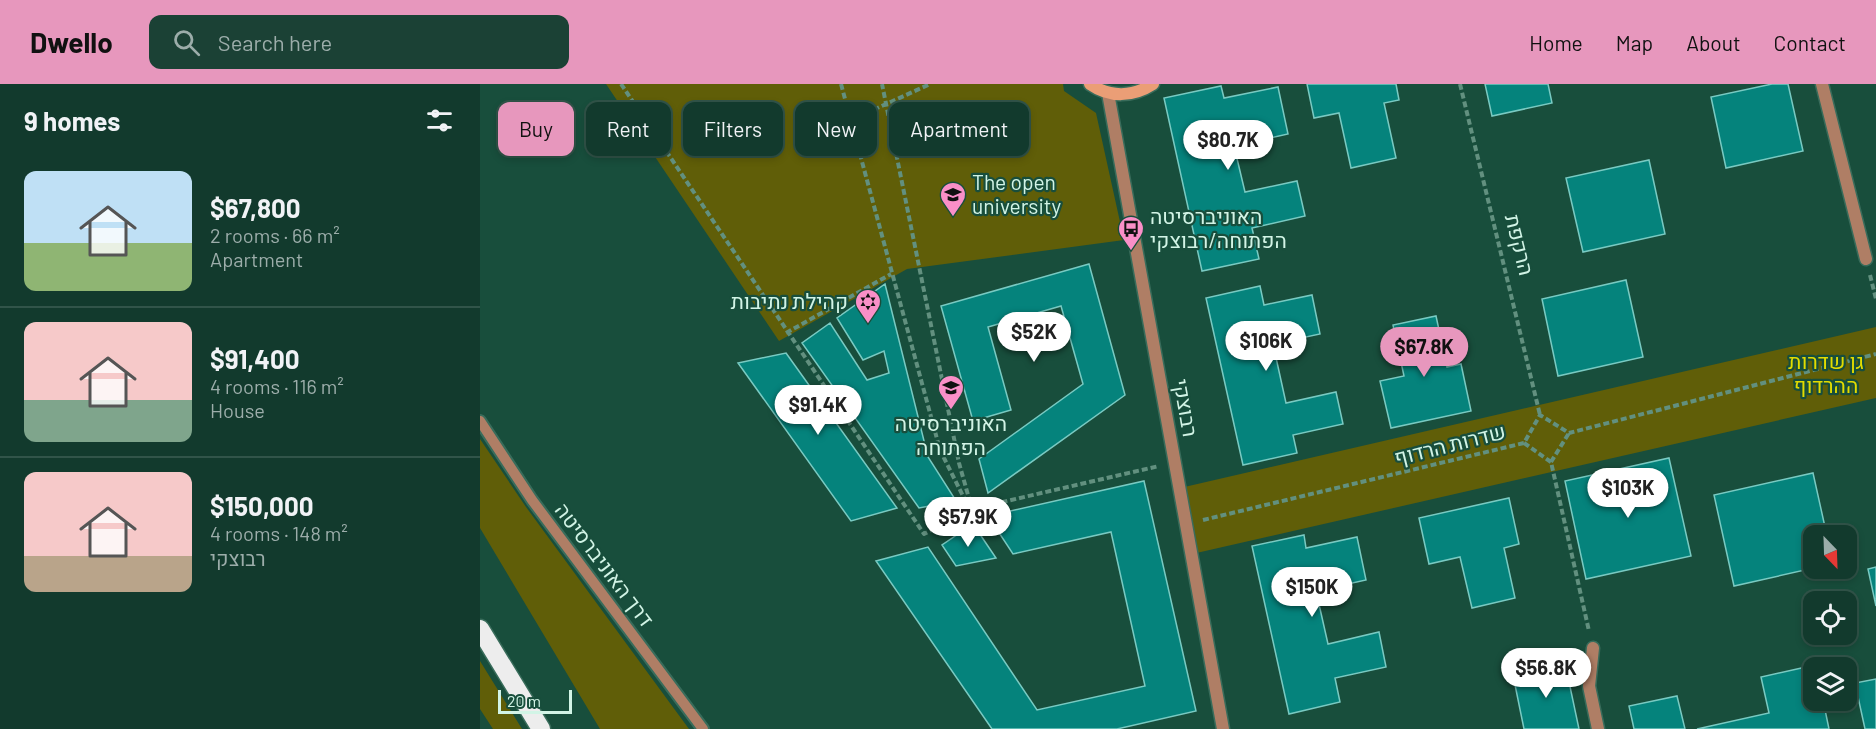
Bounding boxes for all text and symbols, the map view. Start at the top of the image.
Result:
search box [149,15,569,69]
text: Dwello [30,25,113,59]
icon: search [170,26,203,59]
text: Search here [218,29,332,55]
text: Home [1529,30,1583,55]
text: Map [1616,30,1653,55]
text: About [1686,30,1741,55]
text: Contact [1774,30,1846,55]
chip: Buy [498,102,574,156]
chip: Rent [586,102,671,156]
chip: Filters [683,102,783,156]
chip: New [795,102,877,156]
chip: Apartment [889,102,1029,156]
icon: filters [423,104,456,137]
text: 9 homes [24,105,120,136]
pin: $80.7K [1179,120,1277,171]
text: $80.7K [1197,127,1259,151]
place label: The open university [972,169,1061,218]
school or university icon: The open university [938,180,968,218]
text: $67,800 [210,192,301,223]
icon: home [72,195,144,267]
place label: האוניברסיטה הפתוחה/רבוצקי [1150,203,1287,252]
street label: הרקפת [1501,212,1540,278]
bus stop icon: האוניברסיטה הפתוחה/רבוצקי [1116,214,1146,252]
text: 2 rooms · 66 m² [210,223,340,247]
text: Apartment [210,247,303,271]
synagogue icon: קהילת נתיבות [853,287,883,325]
place label: קהילת נתיבות [731,288,848,313]
pin: $52K [998,312,1070,363]
text: $52K [1011,319,1057,343]
pin: $106K [1224,321,1308,372]
pin: $67.8K [1375,327,1473,378]
text: $106K [1239,328,1293,352]
text: $67.8K [1394,334,1454,358]
text: $91,400 [210,343,300,374]
icon: home [72,346,144,418]
park label: גן שדרות ההרדוף [1788,348,1864,397]
school or university icon: האוניברסיטה הפתוחה [936,373,966,411]
text: 4 rooms · 116 m² [210,374,344,398]
street label: רבוצקי [1169,377,1204,439]
pin: $91.4K [769,385,867,436]
text: $91.4K [789,392,847,416]
text: House [210,398,265,422]
place label: האוניברסיטה הפתוחה [895,410,1007,459]
street label: שדרות הרדוף [1391,418,1508,469]
pin: $103K [1586,468,1670,519]
text: $103K [1601,475,1655,499]
text: $150,000 [210,490,314,521]
icon: home [72,496,144,568]
street label: דרך האוניברסיטה [551,497,660,631]
pin: $57.9K [919,497,1017,548]
text: $57.9K [938,504,998,528]
text: 4 rooms · 148 m² [210,521,348,545]
north arrow [1803,525,1857,579]
map controls [1803,525,1857,711]
text: רבוצקי [210,546,266,570]
pin: $150K [1270,567,1354,618]
text: $150K [1285,574,1339,598]
button: locate [1803,591,1857,645]
pin: $56.8K [1497,648,1595,699]
text: $56.8K [1515,655,1577,679]
button: layers [1803,657,1857,711]
scale bar [498,687,572,714]
text: 20 m [507,691,541,710]

